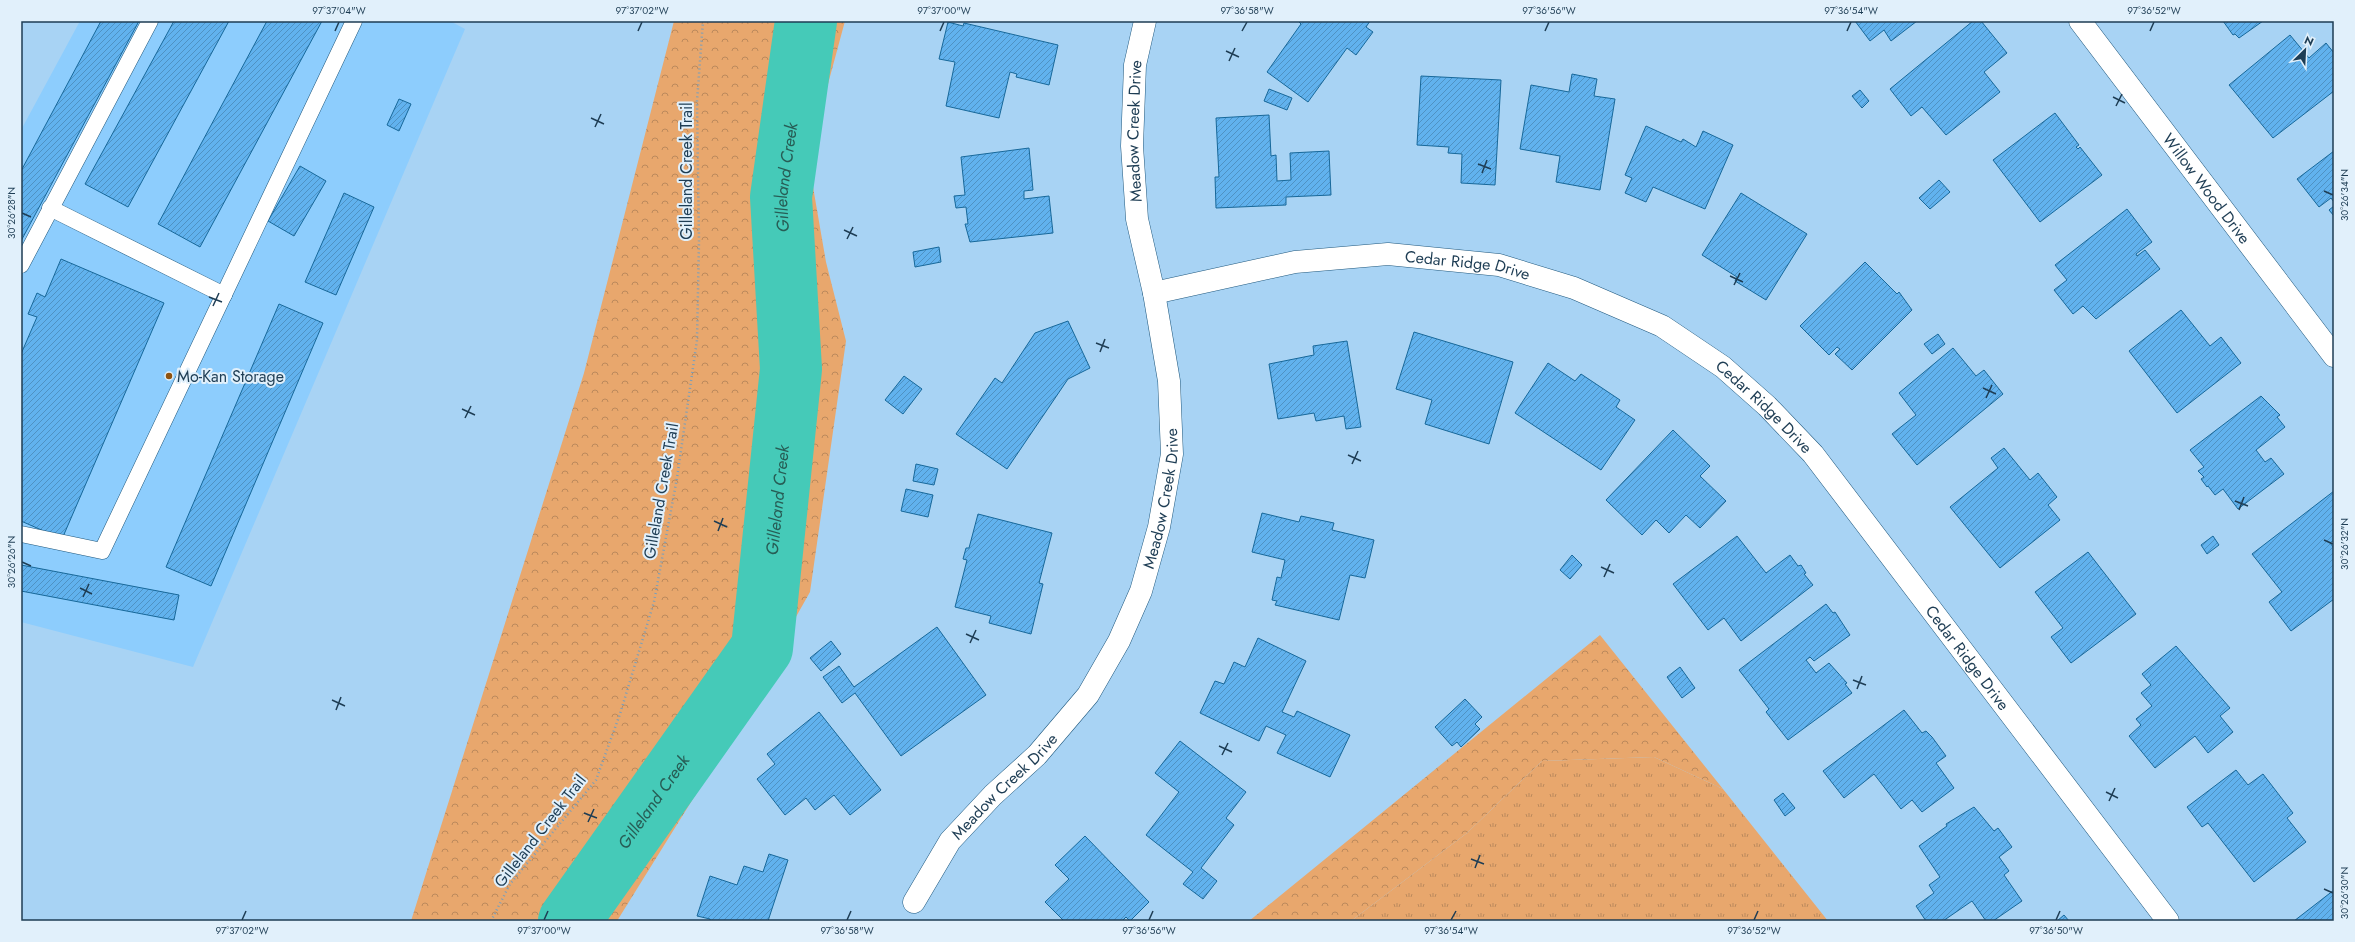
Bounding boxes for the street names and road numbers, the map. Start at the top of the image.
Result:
street label: Meadow Creek Drive [1120,57,1147,203]
street label: Gilleland Creek Trail [675,102,698,240]
street label: Willow Wood Drive [2157,128,2256,248]
street label: Cedar Ridge Drive [1404,244,1533,285]
street label: Cedar Ridge Drive [1711,354,1818,458]
street label: Gilleland Creek Trail [638,421,684,561]
street label: Meadow Creek Drive [1136,428,1184,571]
street label: Cedar Ridge Drive [1920,600,2015,715]
street label: Meadow Creek Drive [946,728,1063,845]
street label: Gilleland Creek Trail [489,770,591,892]

